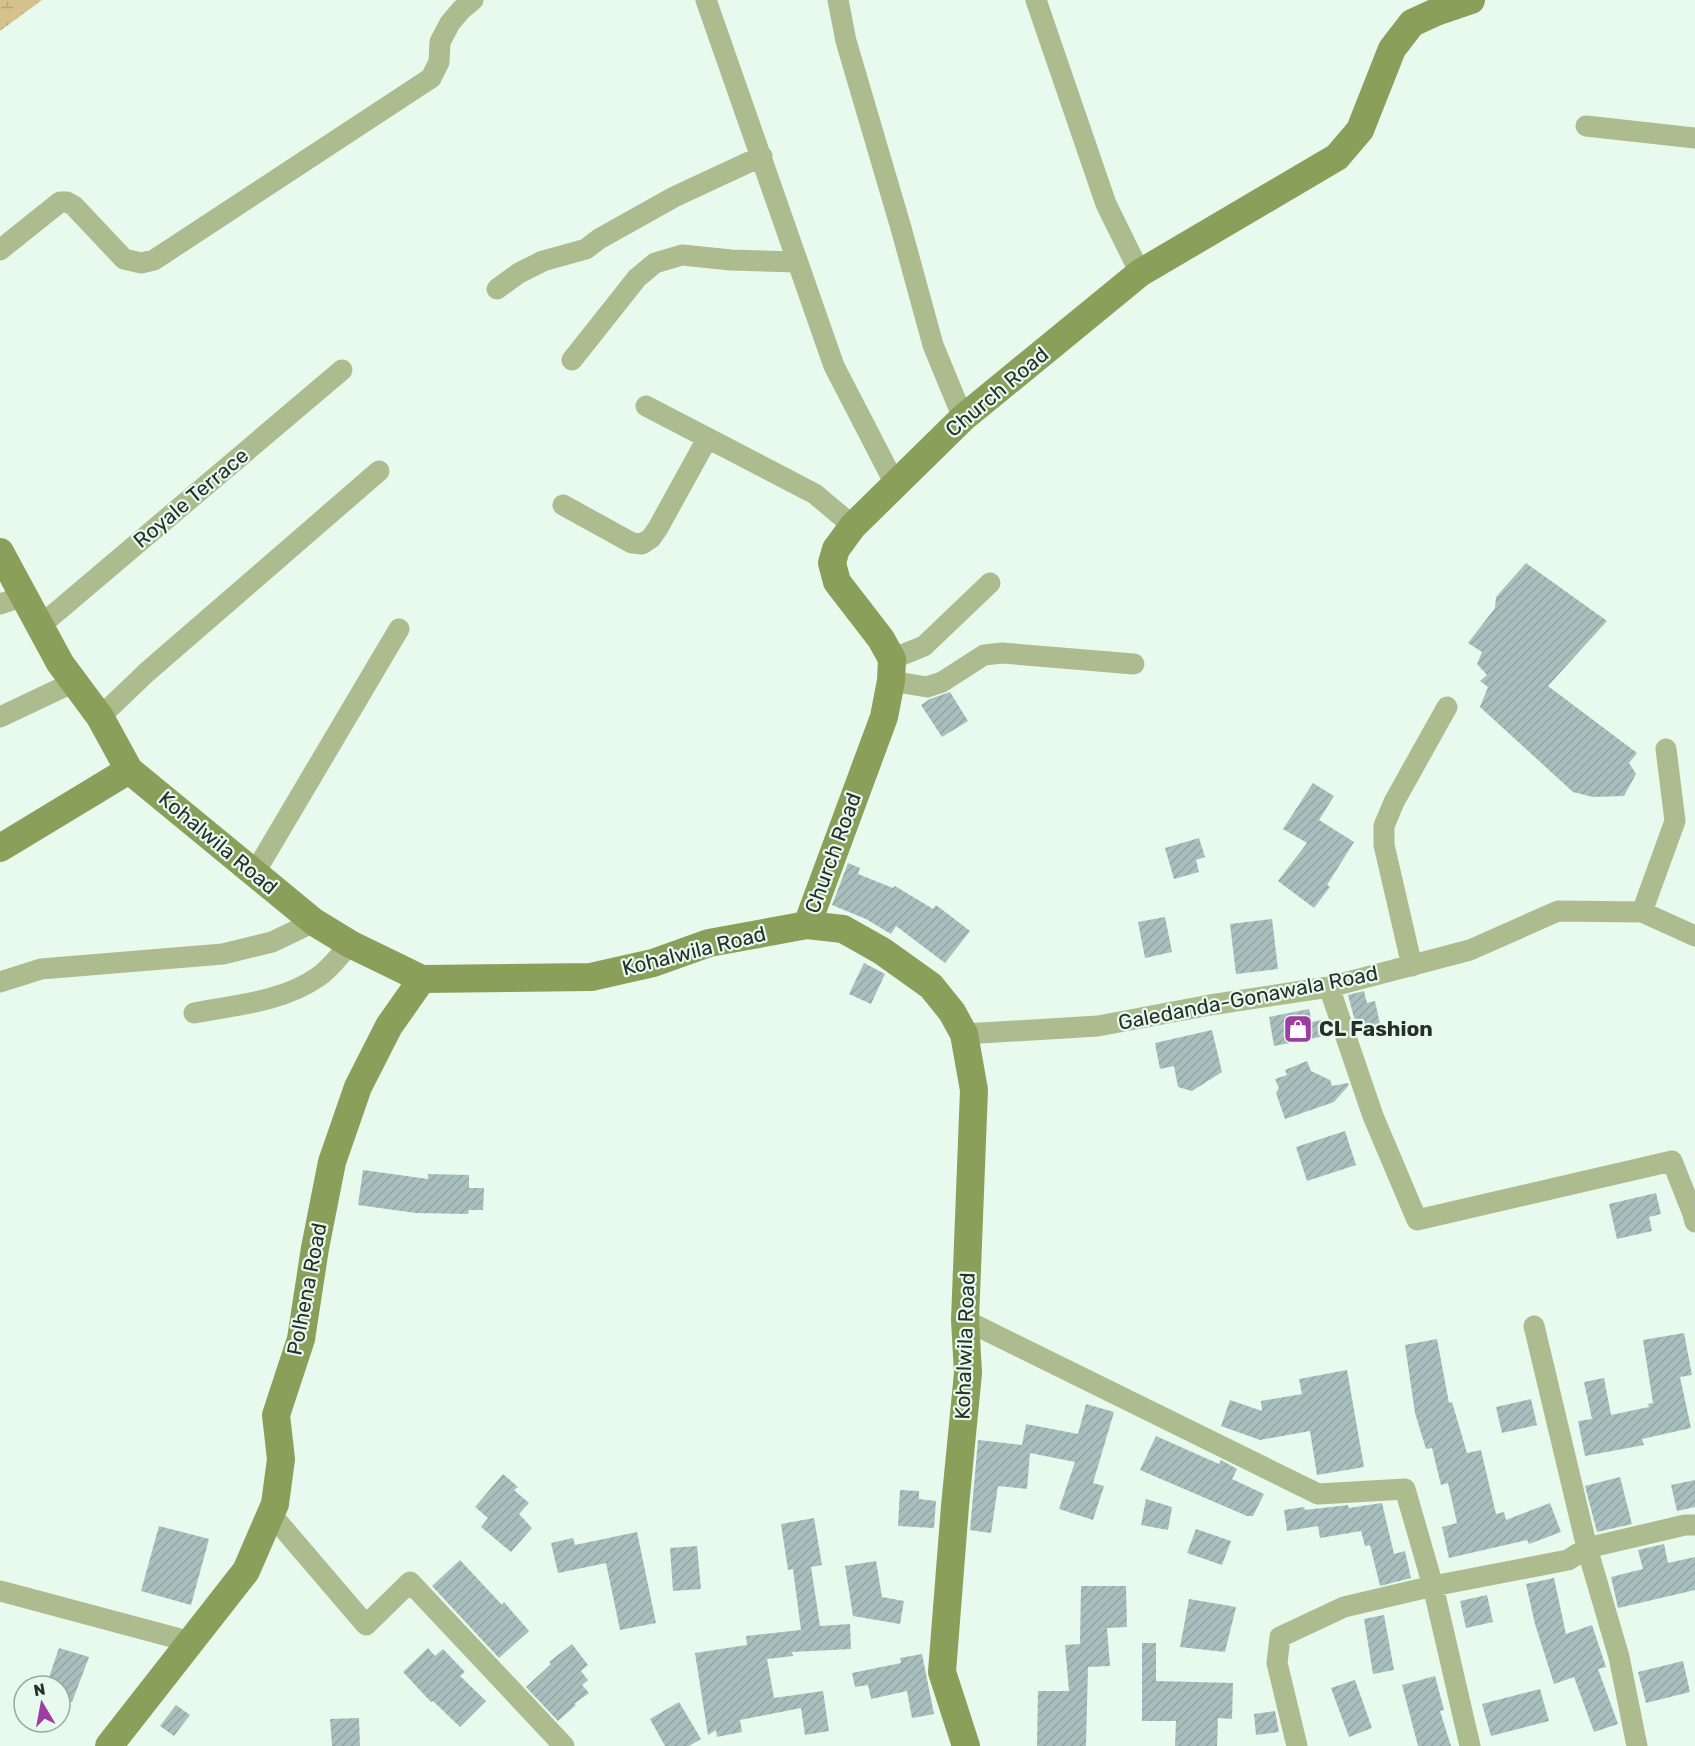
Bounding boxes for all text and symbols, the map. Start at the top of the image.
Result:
street label: Church Road [940,341,1053,442]
street label: Royale Terrace [128,442,253,553]
street label: Kohalwila Road [154,786,283,899]
street label: Church Road [799,789,866,917]
street label: Kohalwila Road [620,921,768,980]
street label: Galedanda-Gonawala Road [1116,960,1380,1035]
shop icon: CL Fashion [1282,1013,1314,1045]
place label: CL Fashion [1319,1016,1433,1041]
street label: Polhena Road [281,1221,332,1357]
street label: Kohalwila Road [949,1272,980,1420]
north arrow [12,1674,72,1734]
text: N [32,1679,47,1700]

